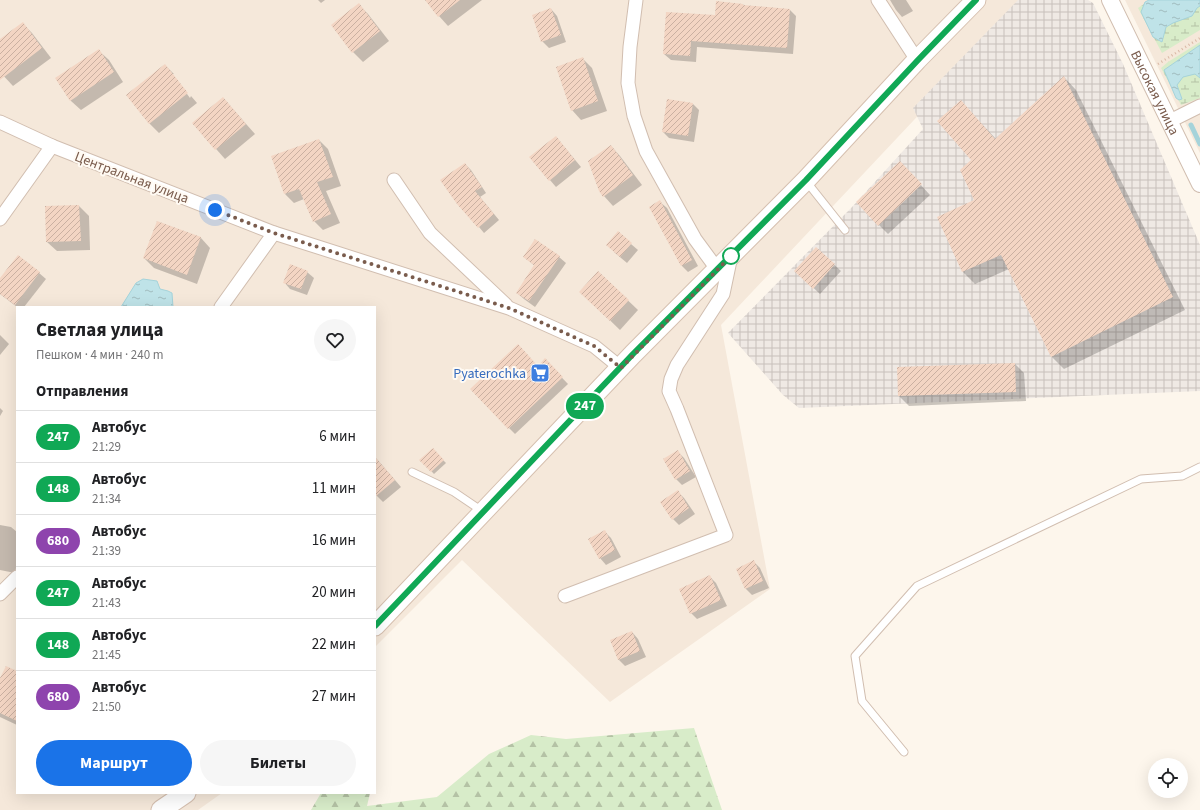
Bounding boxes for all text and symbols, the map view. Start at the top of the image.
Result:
street label: Высокая улица [1125,47,1184,139]
street label: Центральная улица [72,147,192,209]
your location [205,200,225,220]
unlabelled marker [722,247,740,265]
text: Светлая улица [36,317,163,344]
button: heart [314,319,356,361]
text: Пешком · 4 мин · 240 m [36,346,164,364]
supermarket icon: Pyaterochka [529,362,551,384]
place label: Pyaterochka [453,364,526,384]
text: Отправления [36,381,129,402]
line badge: 247 [562,393,608,419]
text: 247 [574,396,596,416]
text: Автобус [92,417,146,438]
text: 6 мин [319,426,356,447]
text: 247 [47,427,69,447]
text: 21:29 [92,438,121,456]
text: Автобус [92,469,146,490]
text: 11 мин [312,478,356,499]
text: 148 [47,479,69,499]
text: 21:34 [92,490,121,508]
text: Автобус [92,521,146,542]
text: 16 мин [312,530,356,551]
text: 680 [47,531,69,551]
text: 21:39 [92,542,121,560]
text: Автобус [92,573,146,594]
text: 20 мин [312,582,356,603]
text: 247 [47,583,69,603]
text: 21:43 [92,594,121,612]
text: Автобус [92,625,146,646]
text: 22 мин [312,634,356,655]
text: 148 [47,635,69,655]
text: 21:45 [92,646,121,664]
text: Автобус [92,677,146,698]
text: 27 мин [312,686,356,707]
text: 680 [47,687,69,707]
text: 21:50 [92,698,121,716]
button: Маршрут [36,740,192,786]
button: Билеты [200,740,356,786]
map controls [1148,758,1188,798]
button: locate [1148,758,1188,798]

